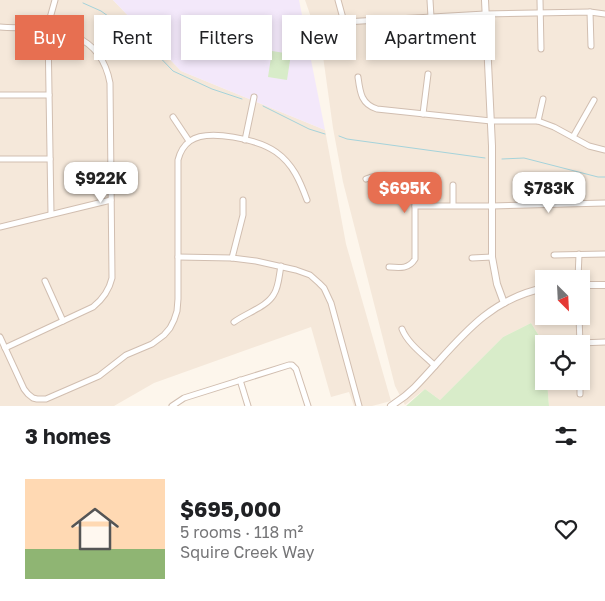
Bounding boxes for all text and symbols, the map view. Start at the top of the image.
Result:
chip: Buy [15,15,84,60]
chip: Rent [94,15,171,60]
chip: Filters [181,15,272,60]
chip: New [282,15,356,60]
chip: Apartment [366,15,495,60]
pin: $922K [66,162,136,204]
text: $922K [75,168,127,188]
pin: $695K [370,172,440,214]
pin: $783K [514,172,584,214]
text: $695K [379,178,431,198]
text: $783K [523,178,575,198]
north arrow [535,270,590,325]
map controls [535,270,590,390]
button: locate [535,335,590,390]
icon: filters [552,422,580,450]
text: 3 homes [25,423,111,449]
text: $695,000 [180,496,281,522]
icon: home [65,499,125,559]
icon: heart [552,515,580,543]
text: 5 rooms · 118 m² [180,522,303,542]
text: Squire Creek Way [180,542,314,562]

